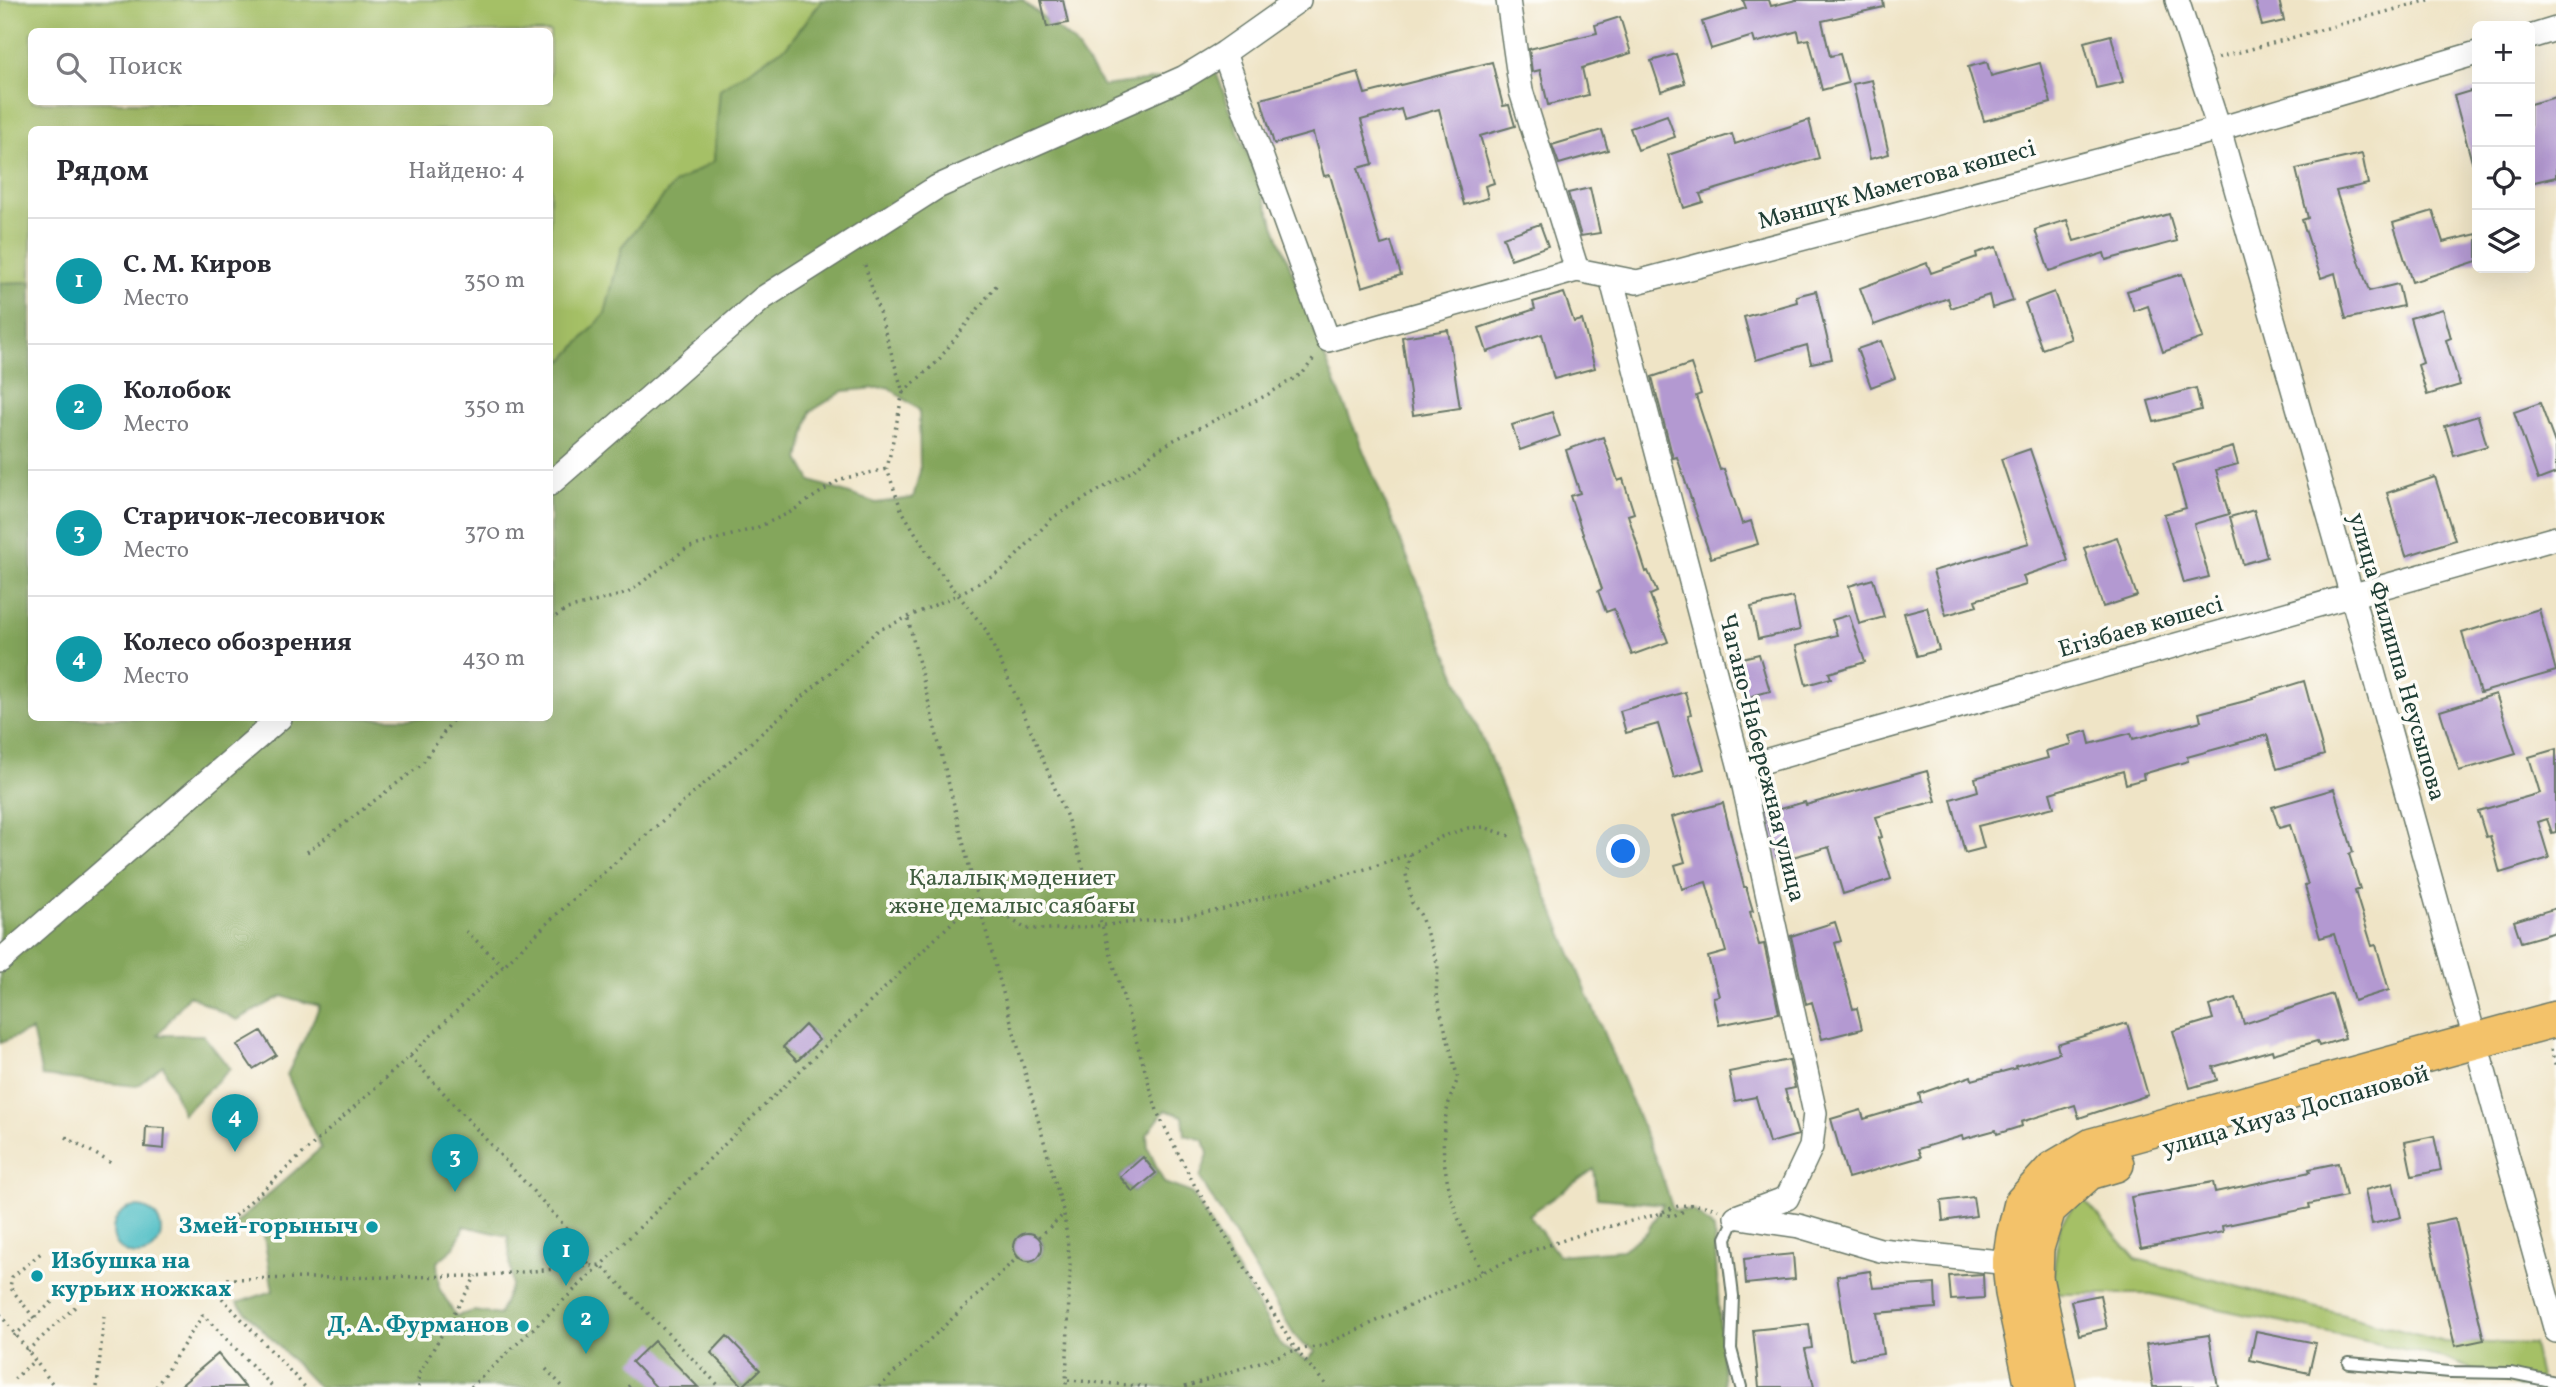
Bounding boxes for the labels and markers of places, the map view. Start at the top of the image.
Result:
pin: 4 [212,1094,258,1152]
pin: 3 [432,1134,478,1192]
place label: Змей-горыныч [179,1210,358,1244]
marker: Змей-горыныч [364,1219,380,1235]
pin: 1 [543,1228,589,1286]
place label: Избушка на курьих ножках [51,1245,231,1307]
marker: Избушка на курьих ножках [29,1268,45,1284]
pin: 2 [563,1296,609,1354]
place label: Д. А. Фурманов [327,1309,509,1343]
marker: Д. А. Фурманов [515,1318,531,1334]

